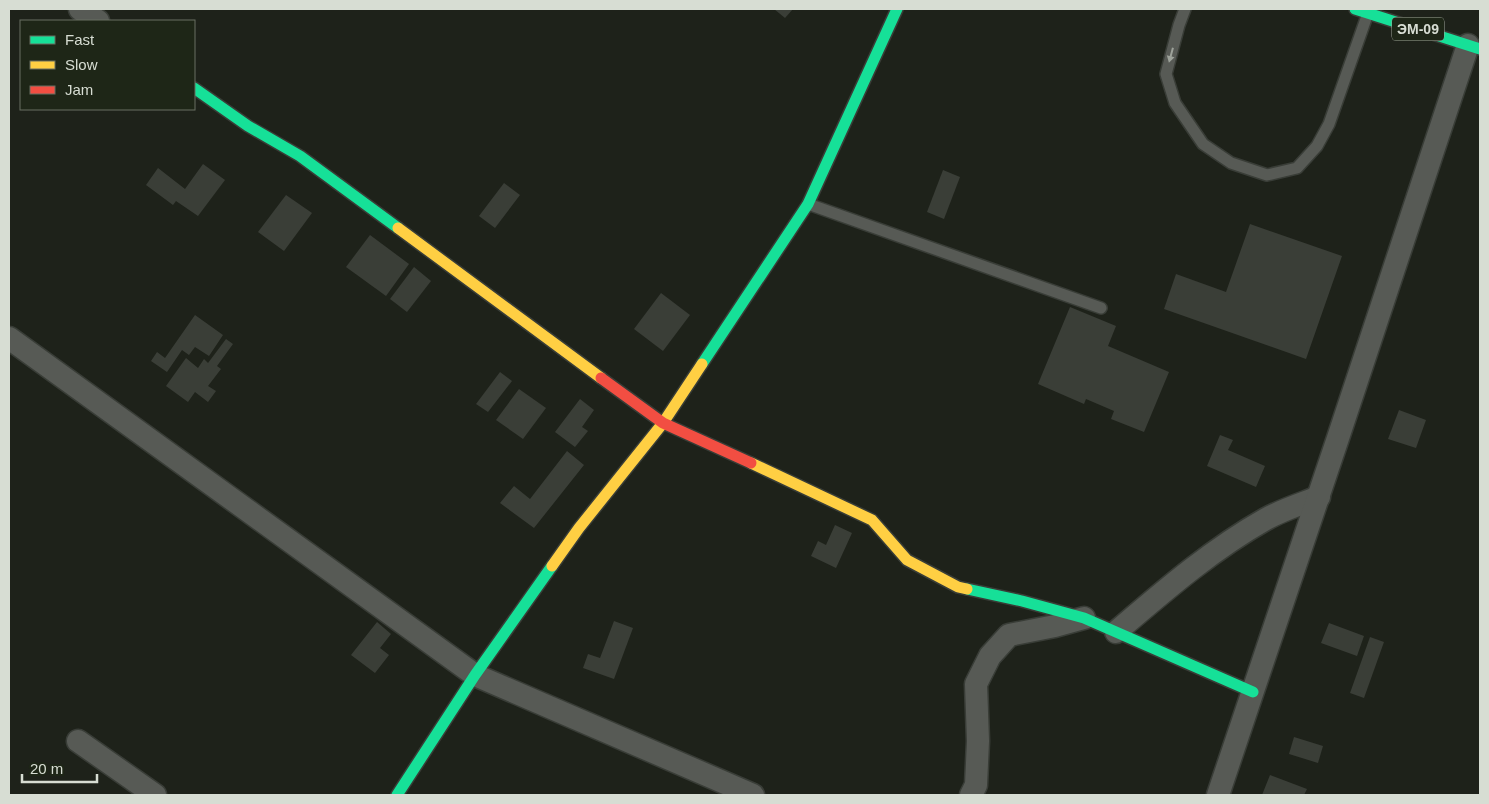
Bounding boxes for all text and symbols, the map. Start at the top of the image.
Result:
road number: ЭМ-09 [1392,18,1444,40]
legend [20,20,195,110]
text: Fast [65,31,95,48]
one-way arrow [1167,48,1175,63]
text: Slow [65,56,98,73]
text: Jam [65,81,93,98]
scale bar [22,752,98,784]
text: 20 m [30,760,63,777]

